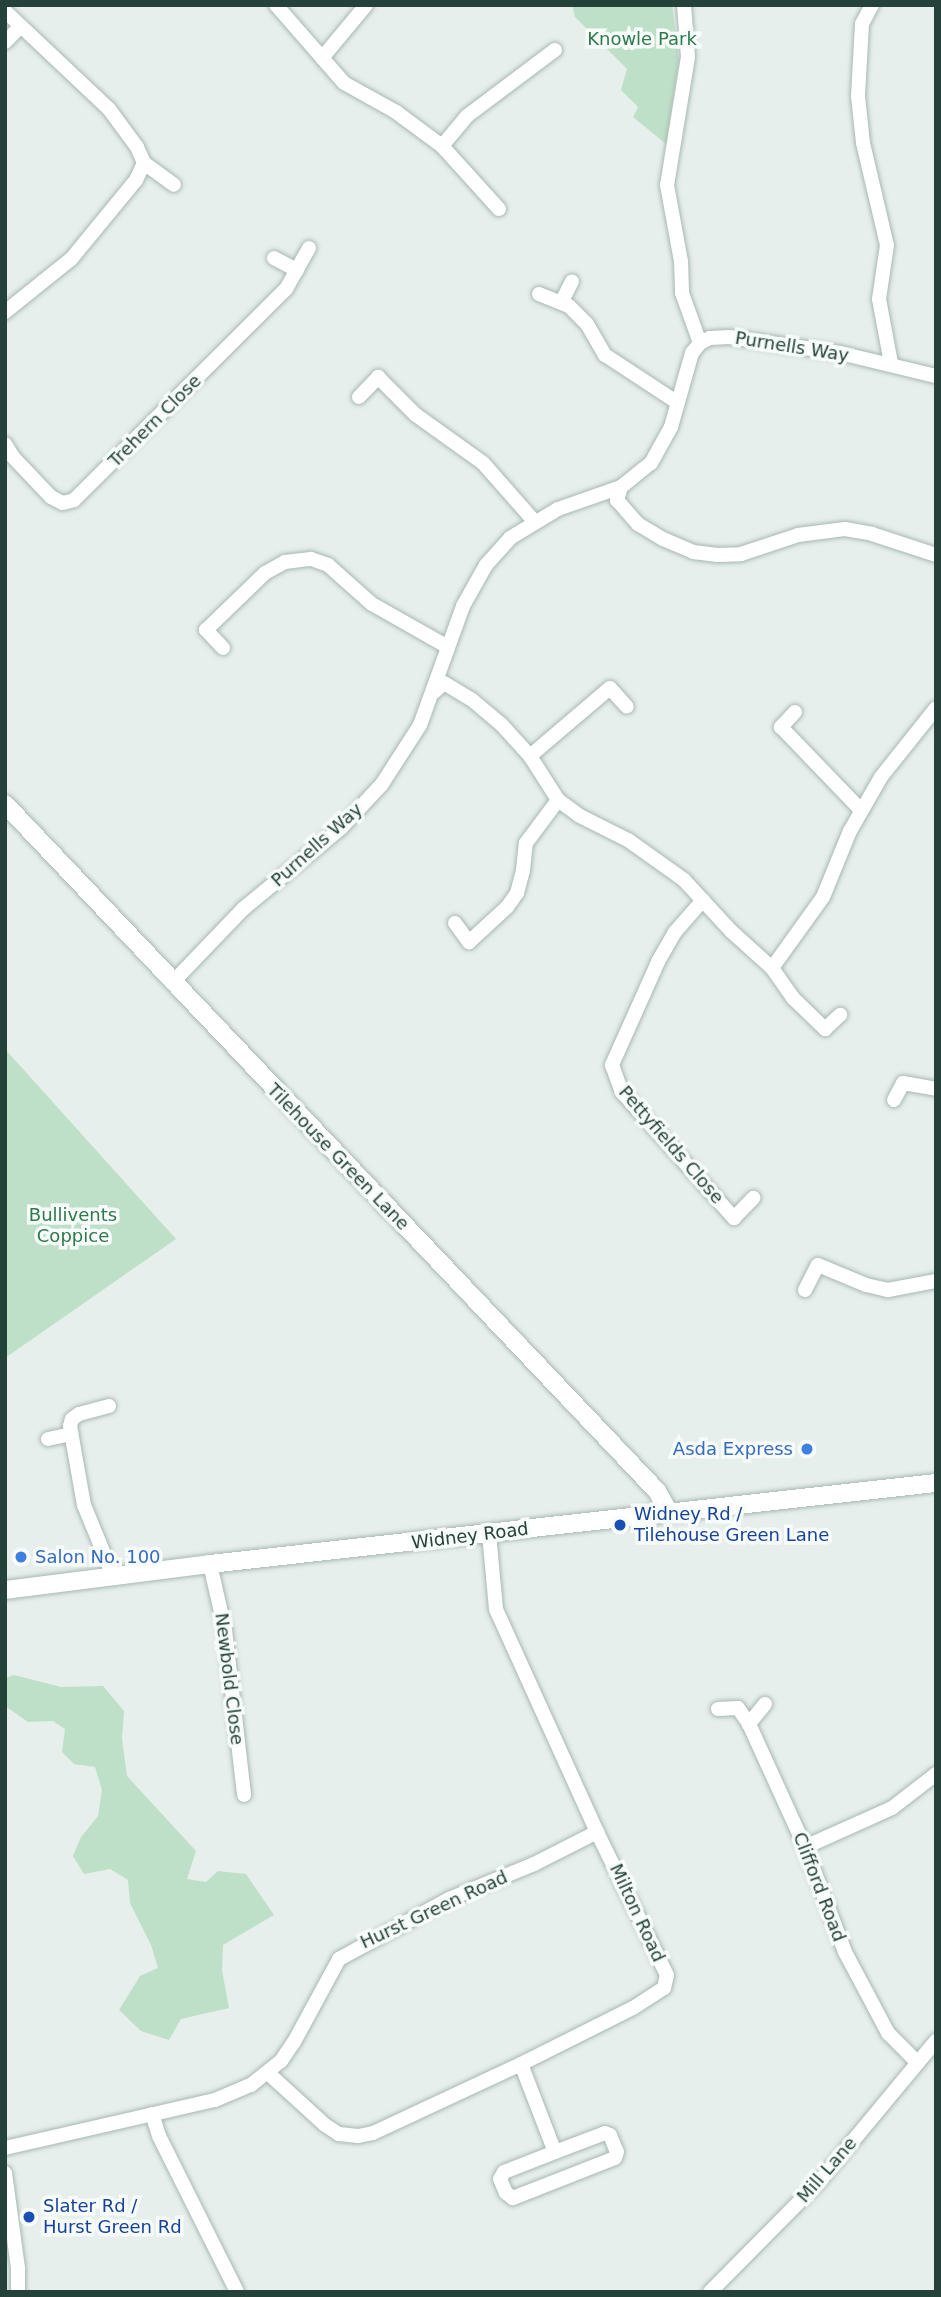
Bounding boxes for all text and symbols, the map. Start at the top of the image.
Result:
park label: Knowle Park [587,28,697,50]
street label: Purnells Way [734,327,850,367]
street label: Trehern Close [104,370,206,472]
street label: Purnells Way [267,799,367,891]
street label: Tilehouse Green Lane [262,1079,414,1235]
street label: Pettyfields Close [614,1082,728,1208]
park label: Bullivents Coppice [29,1205,117,1248]
place label: Asda Express [673,1438,793,1460]
marker: Asda Express [799,1441,815,1457]
place label: Widney Rd / Tilehouse Green Lane [634,1504,829,1546]
marker: Widney Rd / Tilehouse Green Lane [612,1517,628,1533]
street label: Widney Road [410,1518,530,1554]
place label: Salon No. 100 [35,1546,161,1568]
marker: Salon No. 100 [13,1549,29,1565]
street label: Newbold Close [210,1612,248,1746]
street label: Clifford Road [788,1829,850,1945]
street label: Milton Road [605,1860,669,1966]
street label: Hurst Green Road [357,1866,511,1954]
street label: Mill Lane [793,2133,861,2207]
place label: Slater Rd / Hurst Green Rd [43,2196,182,2238]
marker: Slater Rd / Hurst Green Rd [21,2209,37,2225]

